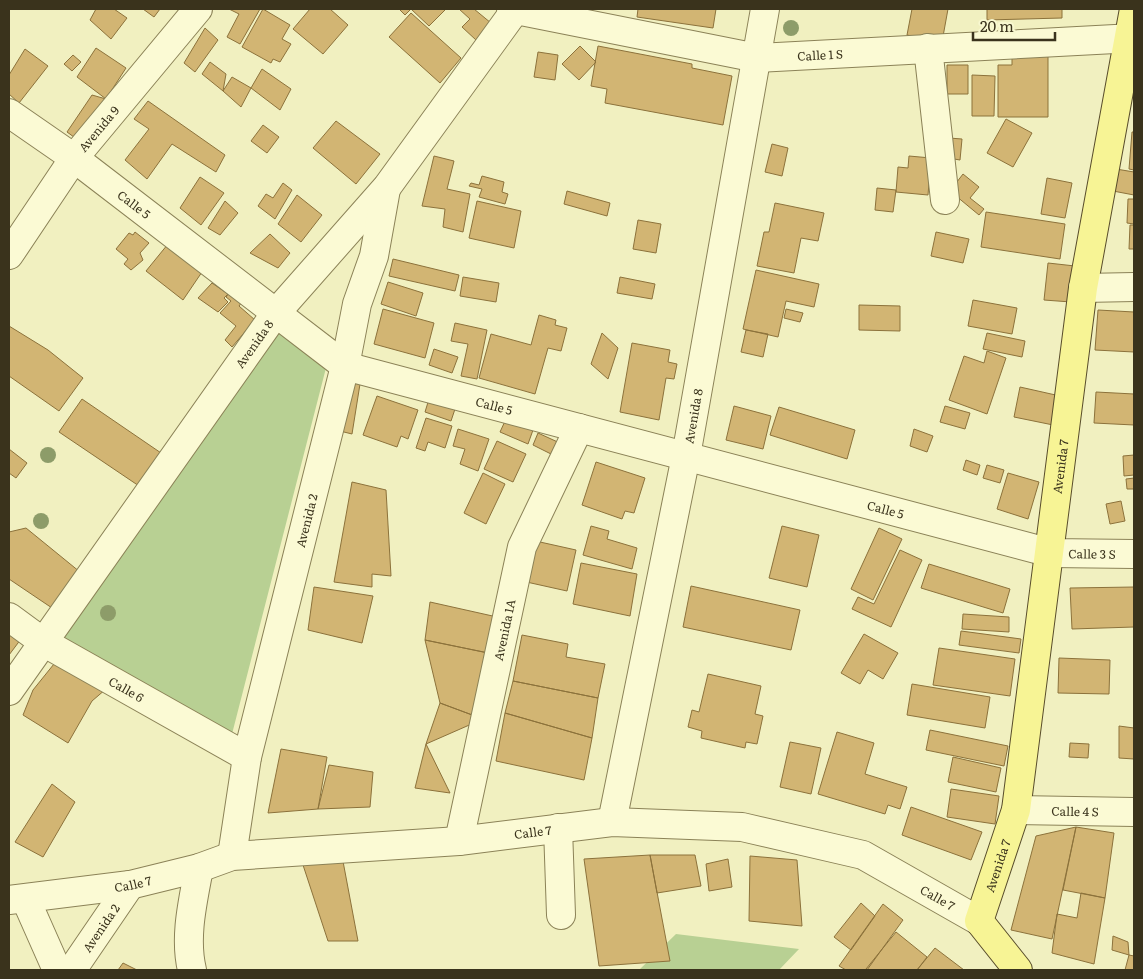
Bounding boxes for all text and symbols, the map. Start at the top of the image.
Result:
scale bar [973,10,1056,42]
text: 20 m [980,14,1014,37]
street label: Calle 1 S [797,44,843,65]
street label: Avenida 9 [74,102,123,156]
street label: Calle 5 [114,186,155,223]
street label: Avenida 8 [231,316,278,372]
street label: Avenida 8 [679,387,707,445]
street label: Calle 5 [474,392,515,419]
street label: Avenida 7 [1048,438,1073,495]
street label: Avenida 2 [291,492,322,549]
street label: Calle 5 [865,496,906,523]
street label: Calle 3 S [1068,544,1116,563]
street label: Avenida 1A [489,597,520,662]
street label: Calle 6 [106,672,148,706]
street label: Calle 4 S [1051,802,1099,820]
street label: Calle 7 [513,821,553,843]
street label: Avenida 7 [980,837,1015,895]
street label: Calle 7 [113,871,153,896]
street label: Calle 7 [917,880,958,915]
street label: Avenida 2 [78,900,124,956]

